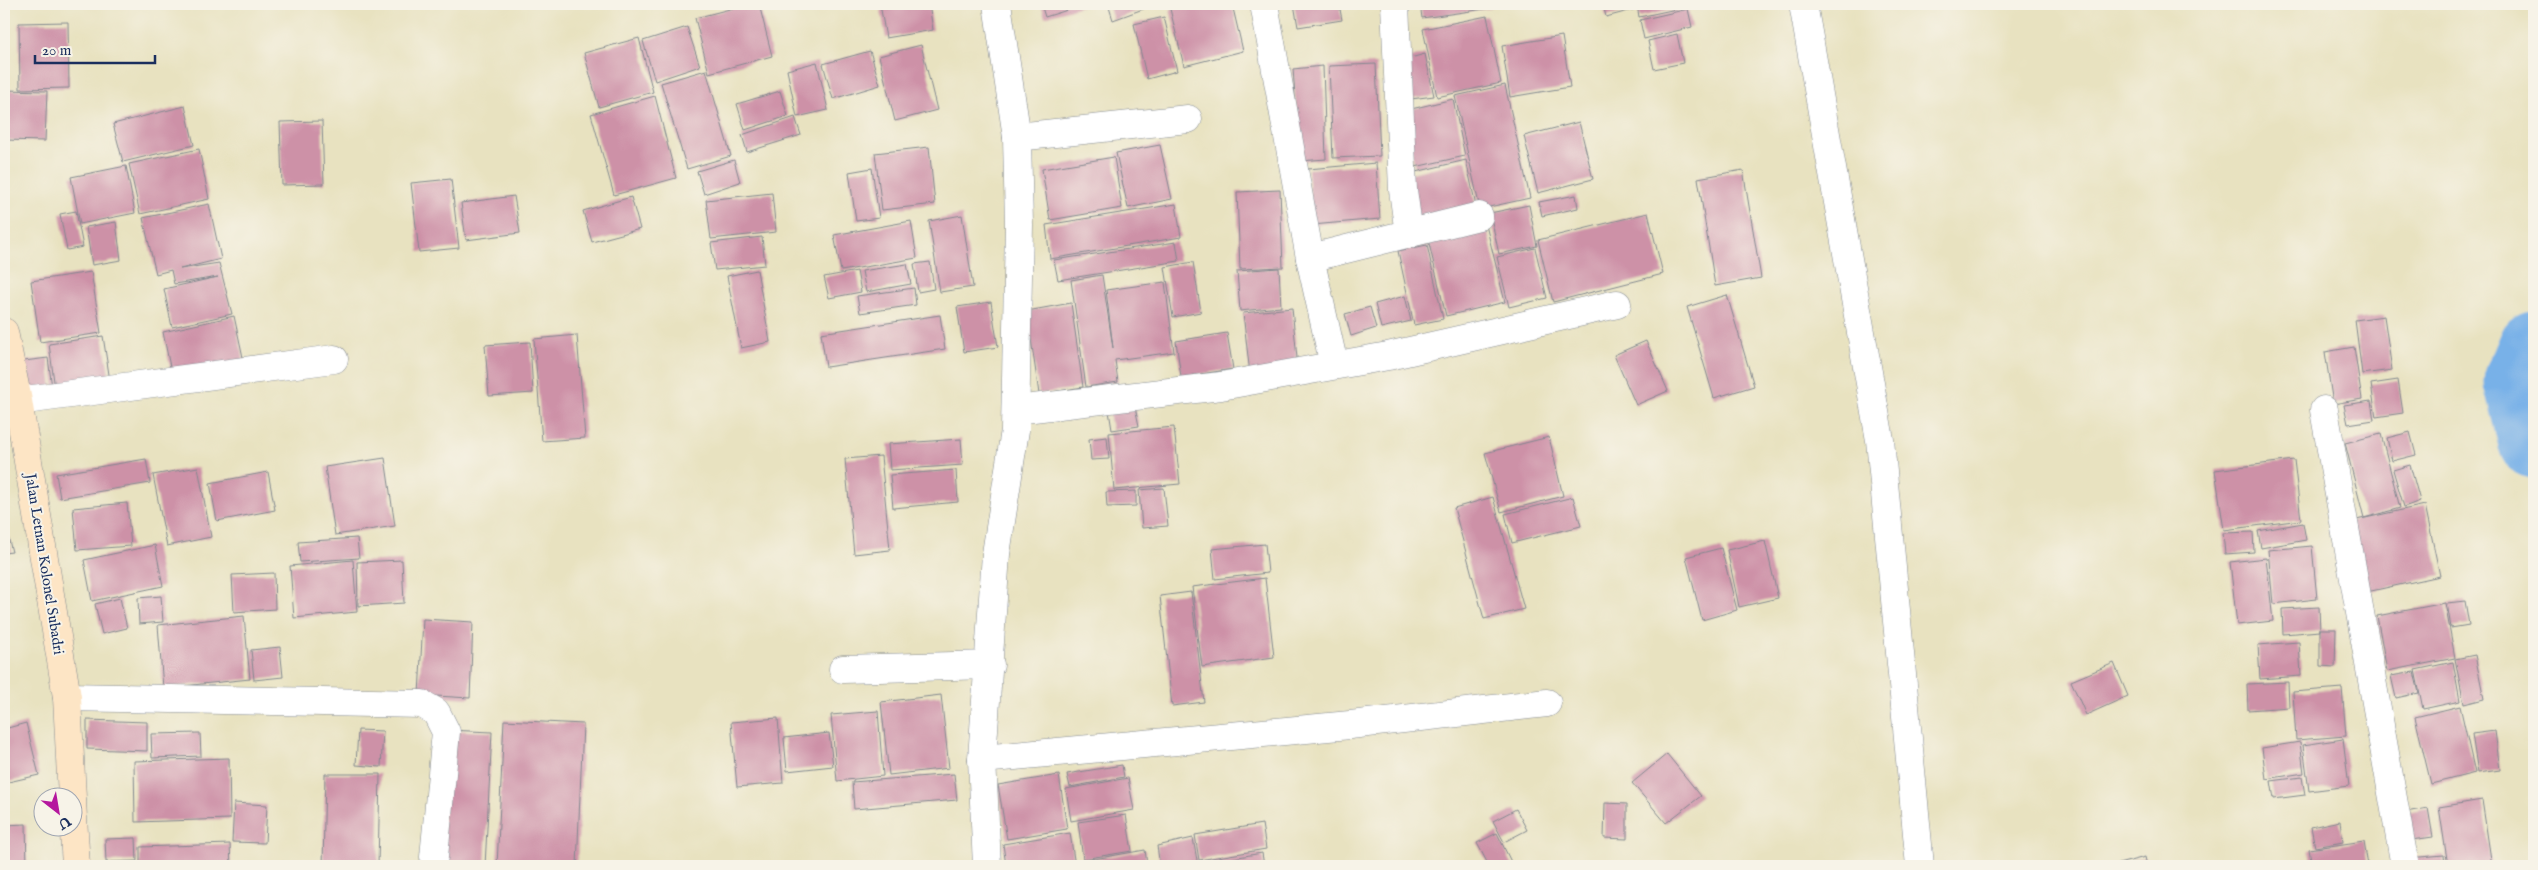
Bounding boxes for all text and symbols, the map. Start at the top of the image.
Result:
scale bar [35,32,155,64]
text: 20 m [42,41,72,60]
street label: Jalan Letnan Kolonel Subadri [20,470,68,656]
north arrow [32,788,82,838]
text: U [53,811,75,834]

